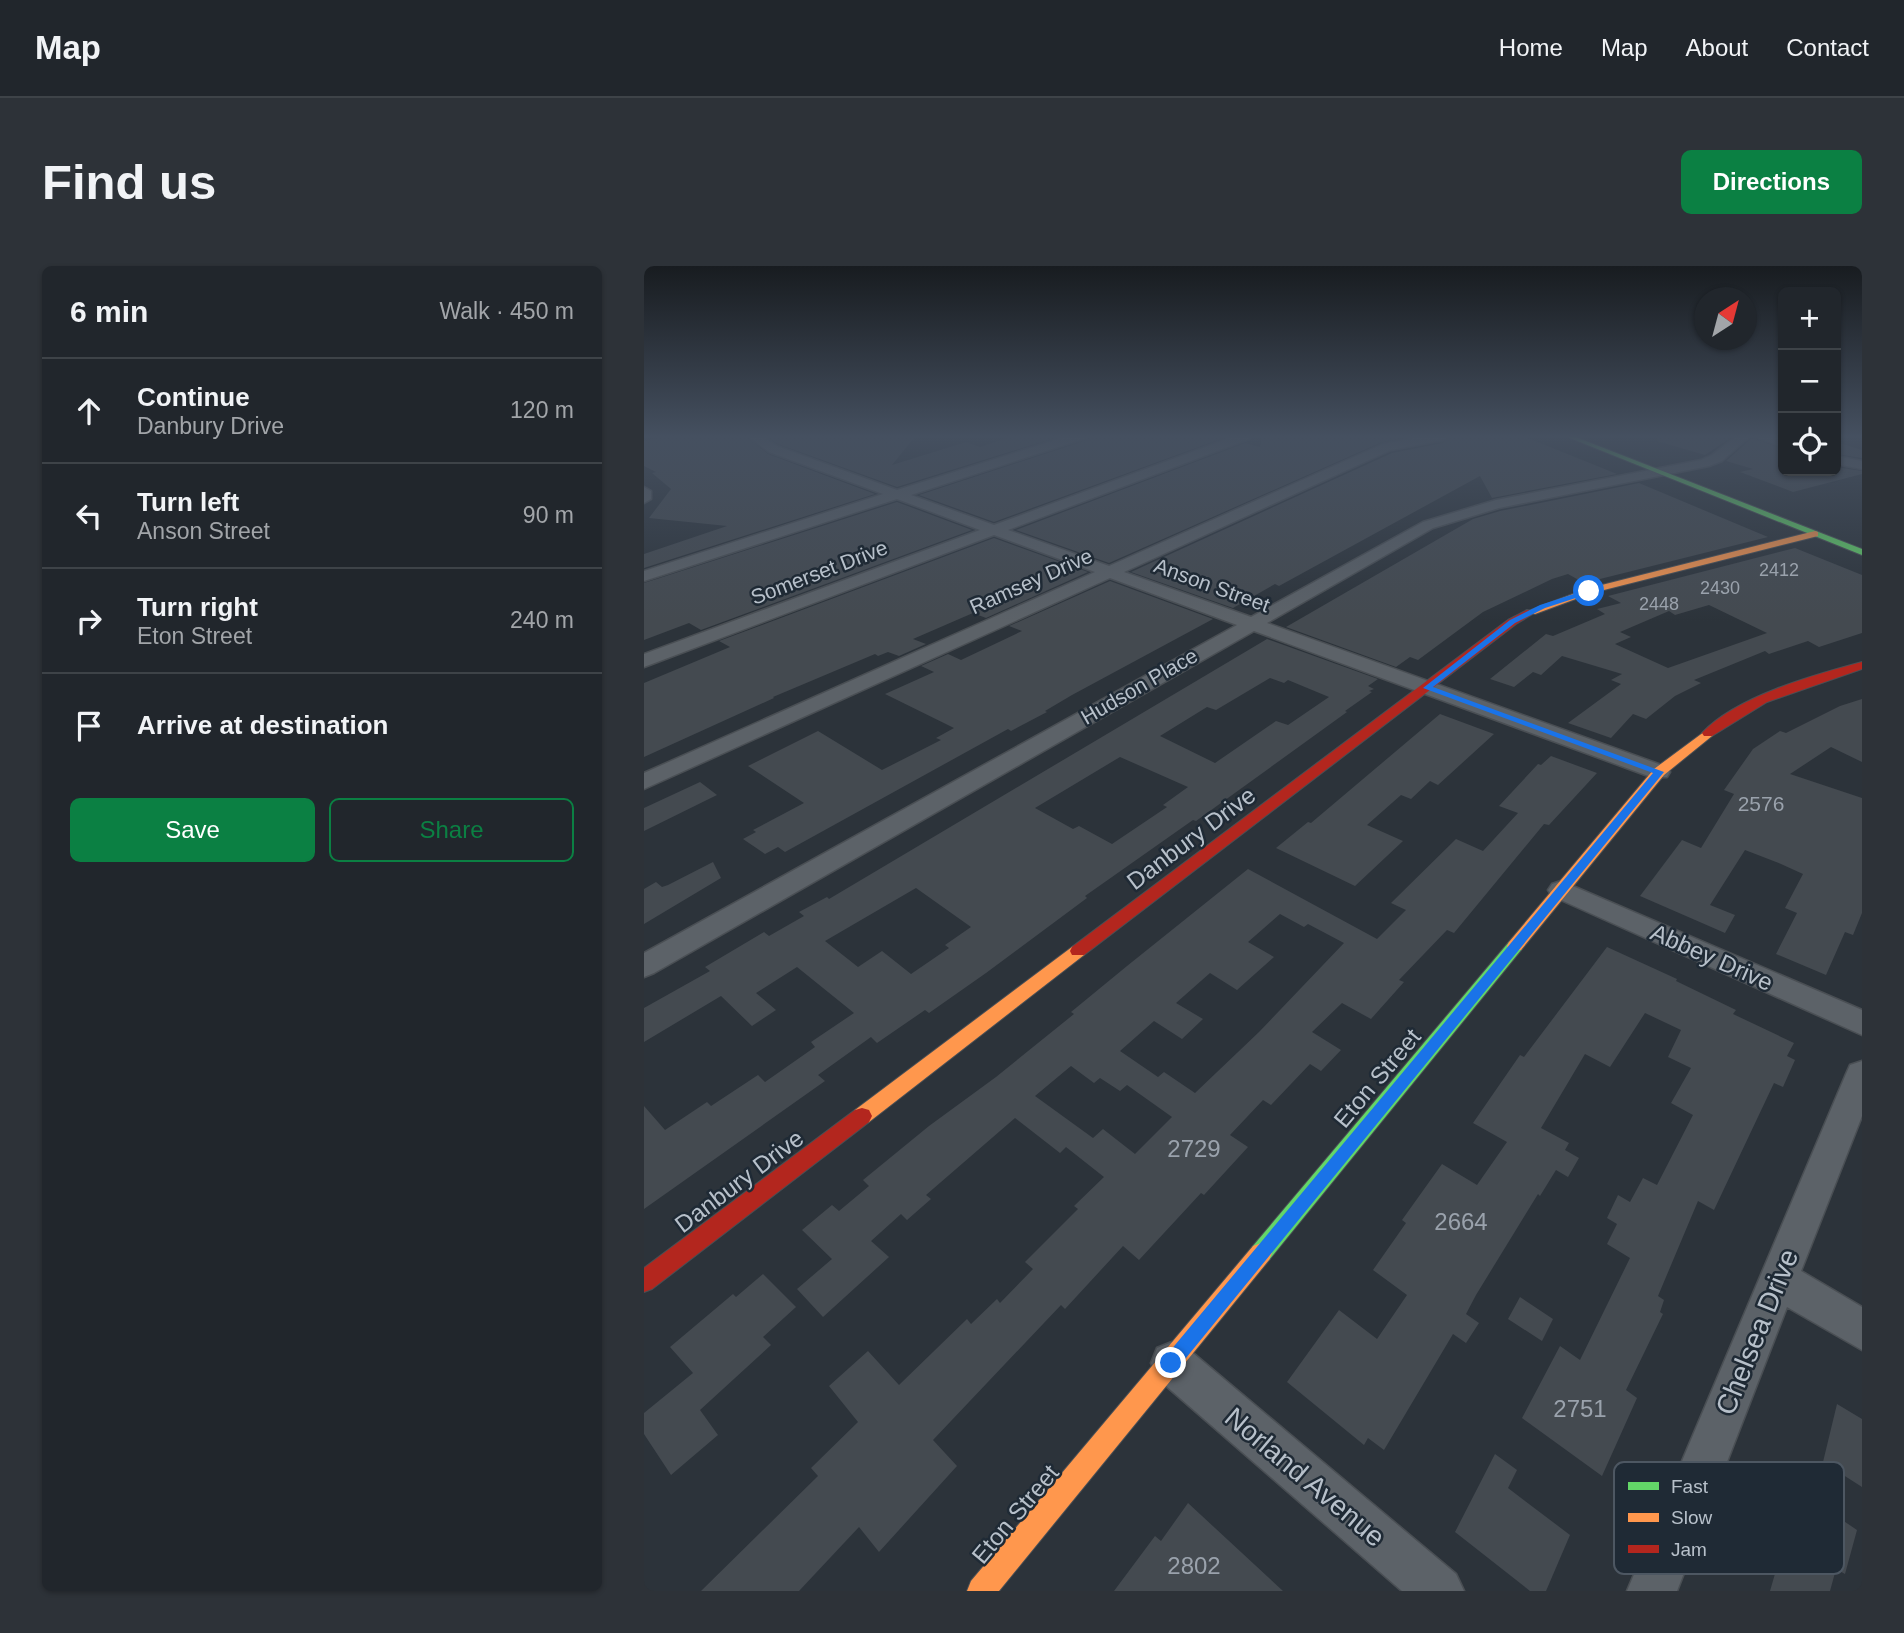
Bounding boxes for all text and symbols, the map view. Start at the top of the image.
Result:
text: Map [35,29,101,66]
text: Home [1499,34,1563,61]
text: Map [1601,34,1648,61]
text: About [1686,34,1748,61]
text: Contact [1786,34,1869,61]
button: Directions [1681,150,1862,214]
text: Find us [42,155,216,209]
north arrow [1694,287,1757,350]
map controls [1778,287,1841,476]
button: + [1778,287,1841,350]
text: 6 min [70,295,148,328]
text: Walk · 450 m [439,298,574,324]
button: − [1778,350,1841,413]
text: Continue [137,382,250,412]
icon: ahead [70,392,108,430]
text: 120 m [510,397,574,423]
text: Danbury Drive [137,413,284,439]
button: locate [1778,413,1841,476]
text: Turn left [137,487,239,517]
icon: left [70,497,108,535]
text: 90 m [523,502,574,528]
text: Anson Street [137,518,270,544]
street label: Somerset Drive [747,535,891,609]
street label: Ramsey Drive [966,544,1096,618]
street label: Anson Street [1151,553,1273,617]
house number: 2412 [1759,560,1799,580]
route start [1573,575,1604,606]
house number: 2430 [1700,578,1740,598]
text: Turn right [137,592,258,622]
house number: 2448 [1639,594,1679,614]
icon: right [70,602,108,640]
text: 240 m [510,607,574,633]
text: Eton Street [137,623,252,649]
street label: Hudson Place [1077,643,1201,729]
icon: arrive [70,707,108,745]
text: Arrive at destination [137,710,388,740]
street label: Danbury Drive [1122,781,1260,895]
house number: 2576 [1738,792,1784,815]
button: Save [70,798,315,862]
button: Share [329,798,574,862]
street label: Abbey Drive [1647,918,1777,996]
street label: Eton Street [1328,1023,1426,1133]
street label: Danbury Drive [670,1124,808,1238]
house number: 2729 [1167,1135,1221,1162]
house number: 2664 [1434,1208,1488,1235]
street label: Chelsea Drive [1710,1245,1804,1419]
route end [1155,1347,1186,1378]
house number: 2751 [1553,1395,1607,1422]
street label: Norland Avenue [1219,1401,1391,1553]
street label: Eton Street [966,1459,1064,1569]
legend [1614,1462,1844,1574]
text: Fast [1671,1476,1709,1497]
text: Slow [1671,1507,1712,1528]
text: Jam [1671,1539,1707,1560]
house number: 2802 [1167,1552,1221,1579]

